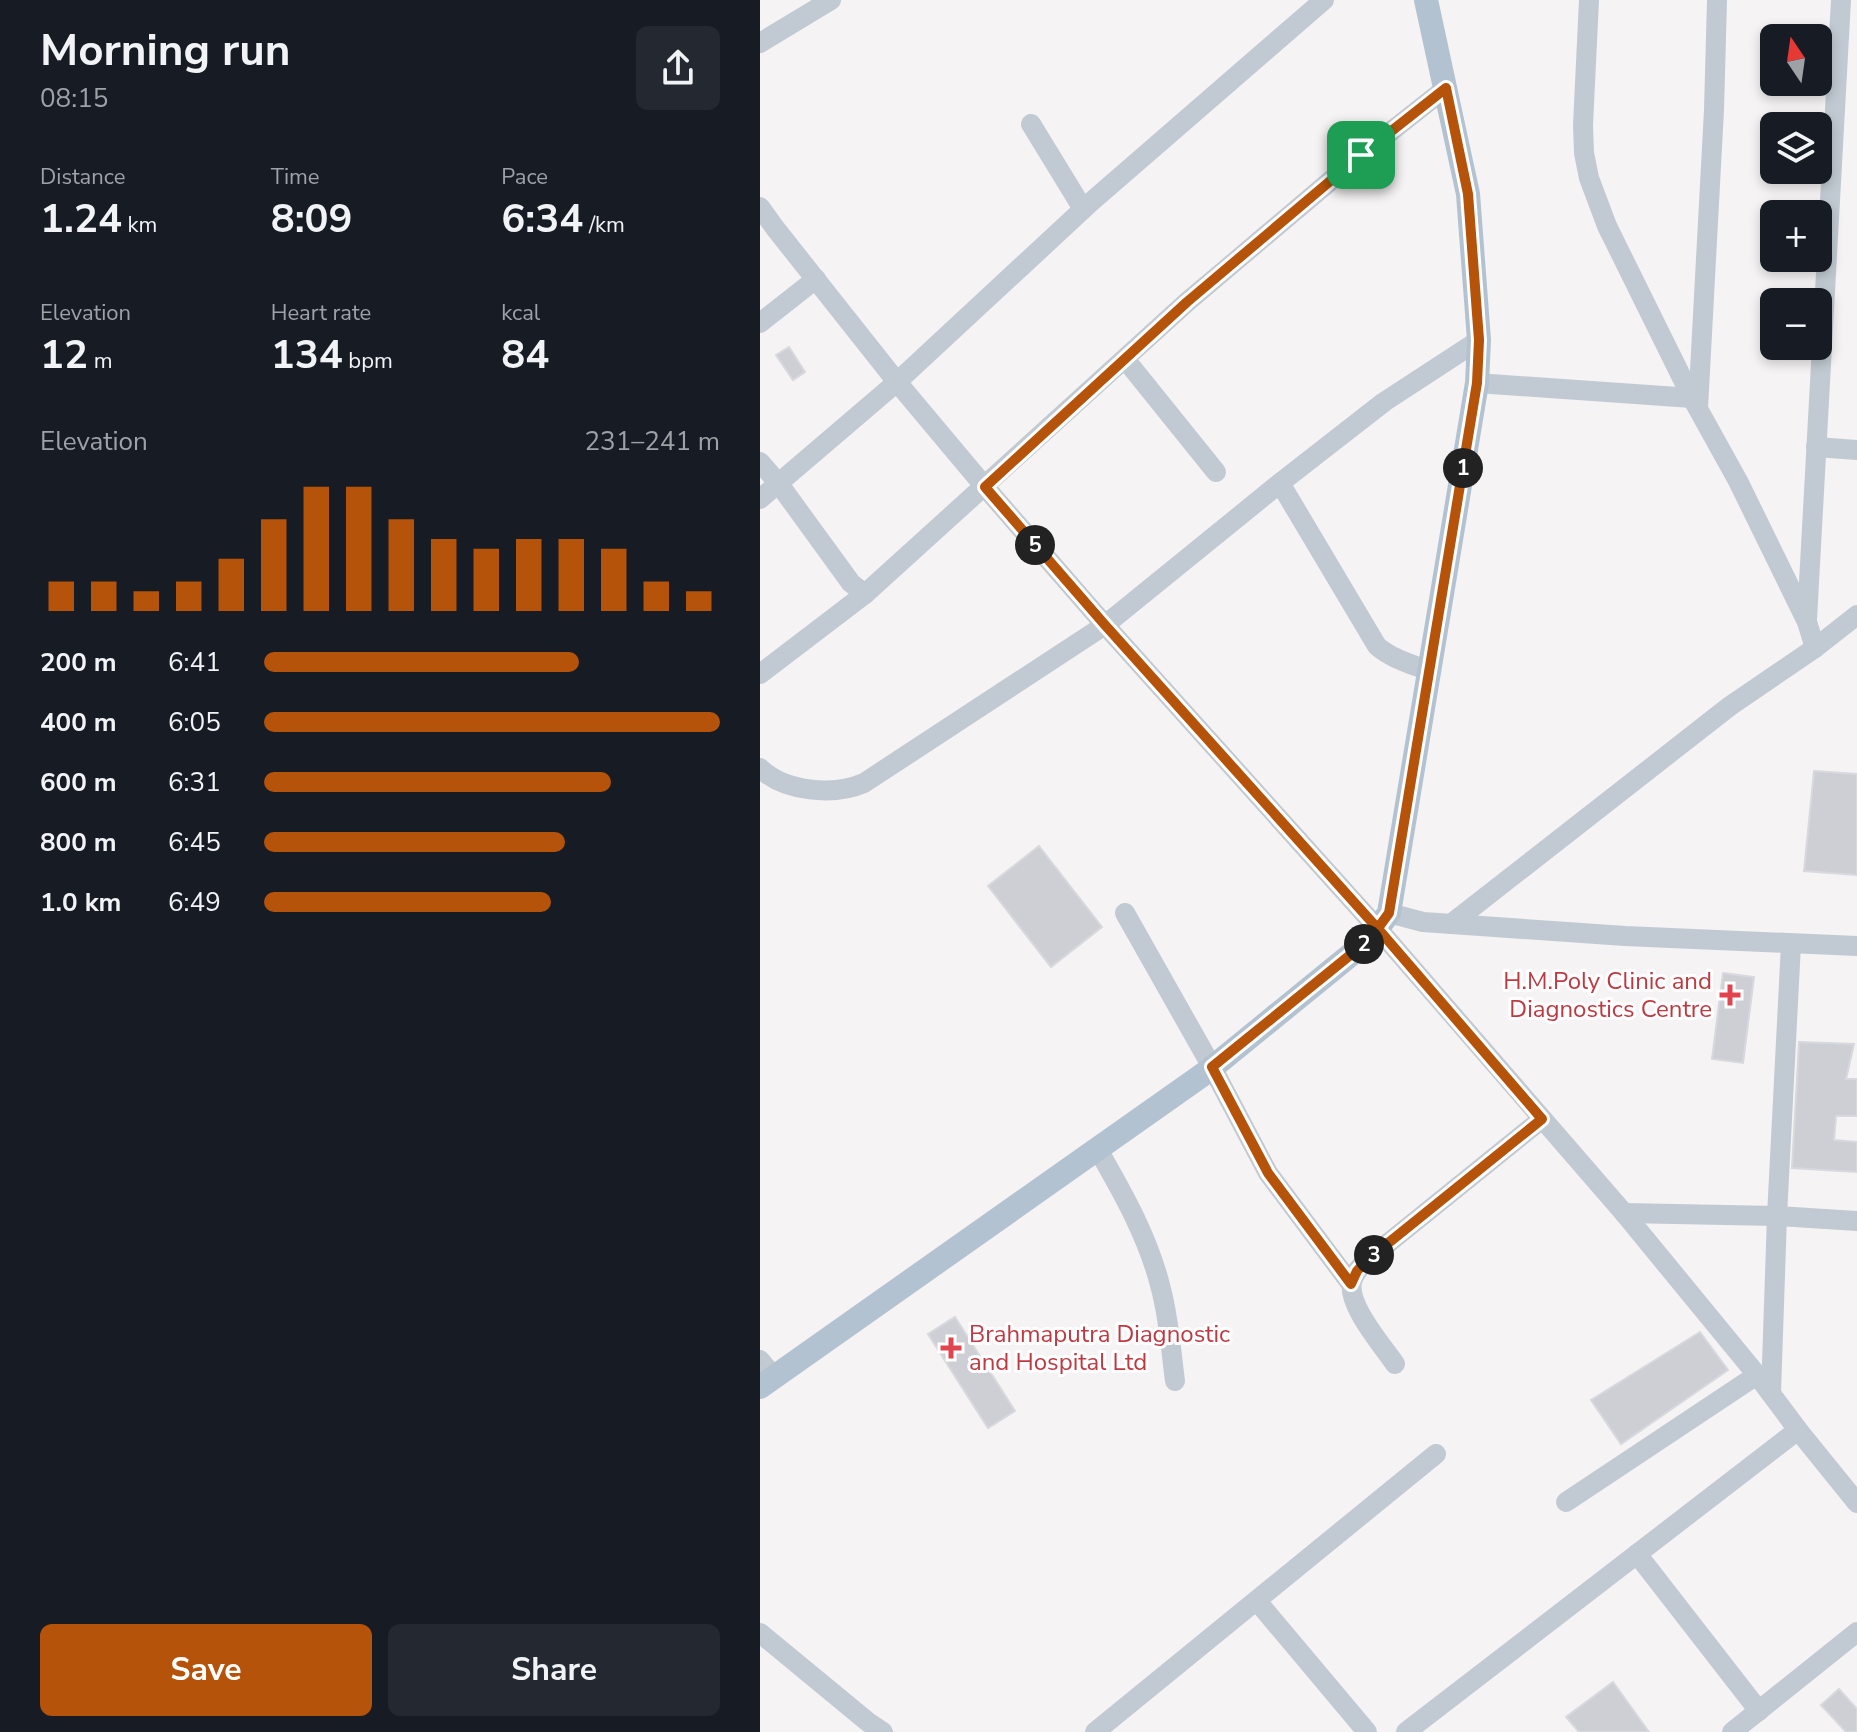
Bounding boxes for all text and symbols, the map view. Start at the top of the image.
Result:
text: Morning run [40,21,290,81]
north arrow [1760,24,1832,96]
map controls [1760,24,1832,360]
button: share [636,26,720,110]
text: 08:15 [40,81,108,116]
button: layers [1760,112,1832,184]
pin [1327,121,1395,189]
icon: arrive [1339,133,1383,177]
text: Distance [40,162,125,192]
text: Time [271,162,320,192]
text: Pace [501,162,548,192]
text: 1.24 [40,192,122,246]
text: 8:09 [271,192,353,246]
text: 6:34 [501,192,583,246]
button: + [1760,200,1832,272]
text: km [122,210,157,240]
text: /km [583,210,625,240]
button: − [1760,288,1832,360]
text: Elevation [40,298,131,328]
text: Heart rate [271,298,371,328]
text: kcal [501,298,540,328]
text: 12 [40,328,88,382]
text: 134 [271,328,343,382]
text: 84 [501,328,549,382]
text: m [88,346,113,376]
text: bpm [343,346,393,376]
text: Elevation [40,424,148,459]
text: 231–241 m [584,424,720,459]
pin: 1 [1443,448,1483,488]
text: 1 [1456,453,1470,483]
pin: 5 [1015,525,1055,565]
text: 5 [1028,530,1042,560]
text: 200 m [40,645,117,680]
text: 6:41 [168,645,221,680]
text: 400 m [40,705,117,740]
text: 6:05 [168,705,221,740]
text: 600 m [40,765,117,800]
text: 6:31 [168,765,221,800]
text: 800 m [40,825,117,860]
text: 6:45 [168,825,221,860]
text: 1.0 km [40,885,121,920]
text: 6:49 [168,885,221,920]
pin: 2 [1344,924,1384,964]
text: 2 [1357,929,1371,959]
place label: H.M.Poly Clinic and Diagnostics Centre [1503,965,1712,1025]
marker: H.M.Poly Clinic and Diagnostics Centre [1719,984,1741,1006]
pin: 3 [1354,1235,1394,1275]
text: 3 [1367,1240,1381,1270]
place label: Brahmaputra Diagnostic and Hospital Ltd [969,1318,1230,1378]
marker: Brahmaputra Diagnostic and Hospital Ltd [940,1337,962,1359]
button: Save [40,1624,372,1716]
button: Share [388,1624,720,1716]

